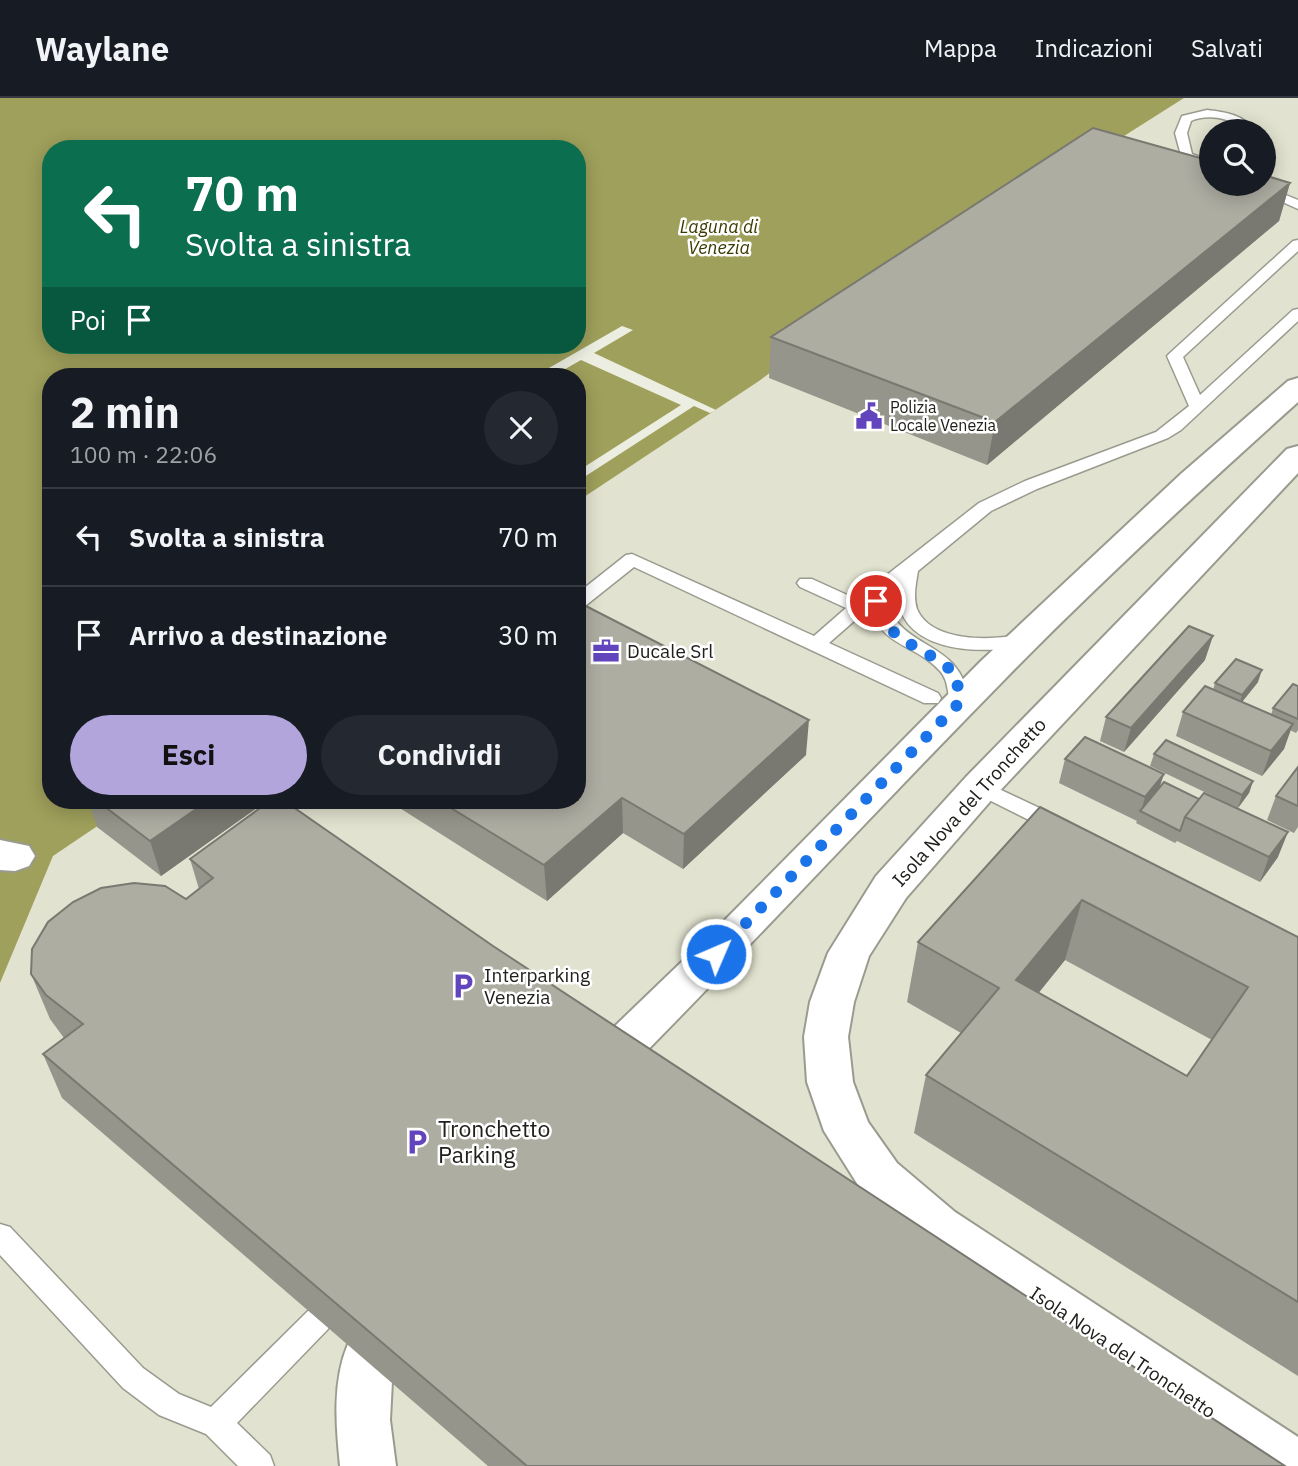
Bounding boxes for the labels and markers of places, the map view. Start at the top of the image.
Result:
place label: Polizia Locale Venezia [890,397,997,435]
public building icon: Polizia Locale Venezia [854,401,884,431]
pin [846,571,906,631]
office icon: Ducale Srl [591,636,621,666]
place label: Ducale Srl [627,639,714,663]
place label: Interparking Venezia [484,963,590,1009]
parking icon: Interparking Venezia [448,971,478,1001]
place label: Tronchetto Parking [438,1113,550,1169]
parking icon: Tronchetto Parking [402,1127,432,1157]

